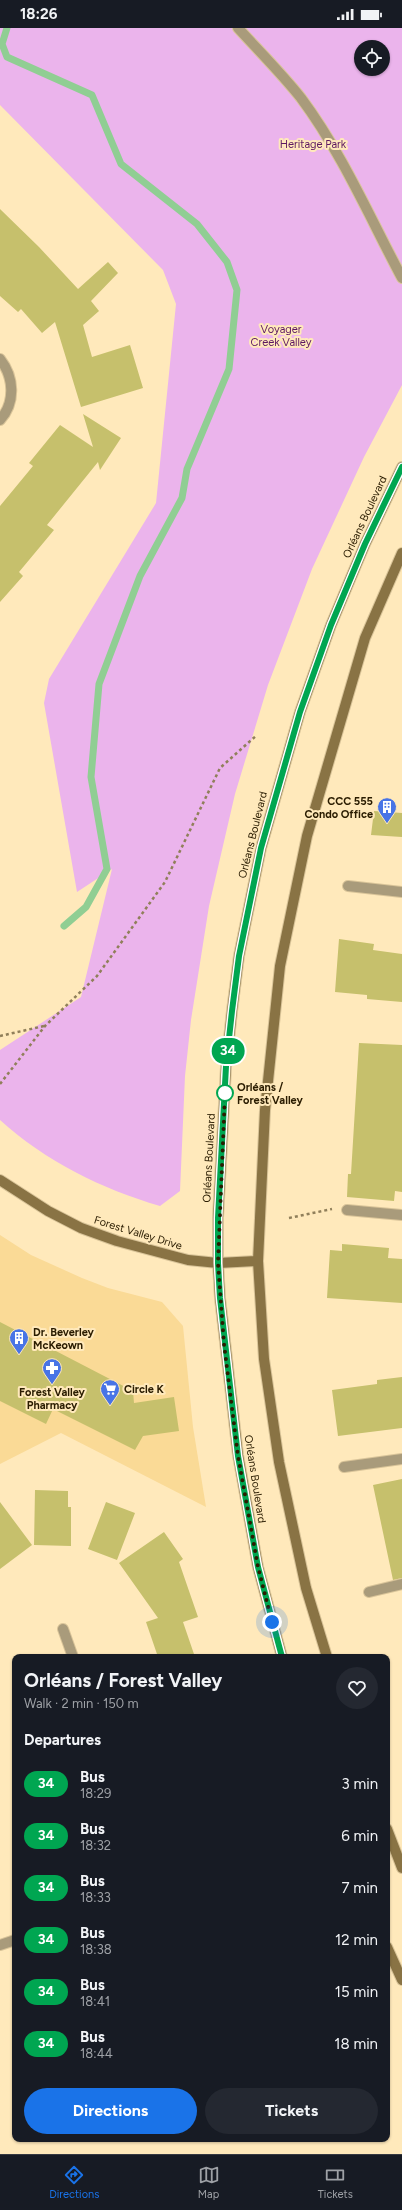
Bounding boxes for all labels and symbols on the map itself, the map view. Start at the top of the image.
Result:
park label: Heritage Park [280,138,347,151]
park label: Voyager Creek Valley [251,323,312,349]
street label: Orléans Boulevard [340,474,390,560]
street label: Orléans Boulevard [236,790,270,880]
place label: CCC 555 Condo Office [305,795,373,821]
building icon: CCC 555 Condo Office [376,796,398,824]
line badge: 34 [210,1038,246,1064]
place label: Orléans / Forest Valley [237,1081,303,1107]
marker: Orléans / Forest Valley [216,1084,234,1102]
street label: Orléans Boulevard [200,1113,218,1203]
street label: Forest Valley Drive [92,1213,184,1253]
place label: Dr. Beverley McKeown [33,1326,95,1352]
building icon: Dr. Beverley McKeown [8,1327,30,1355]
pharmacy icon: Forest Valley Pharmacy [41,1357,63,1385]
supermarket icon: Circle K [99,1378,121,1406]
place label: Circle K [124,1383,164,1396]
place label: Forest Valley Pharmacy [19,1386,86,1412]
street label: Orléans Boulevard [242,1434,268,1524]
your location [262,1612,282,1632]

